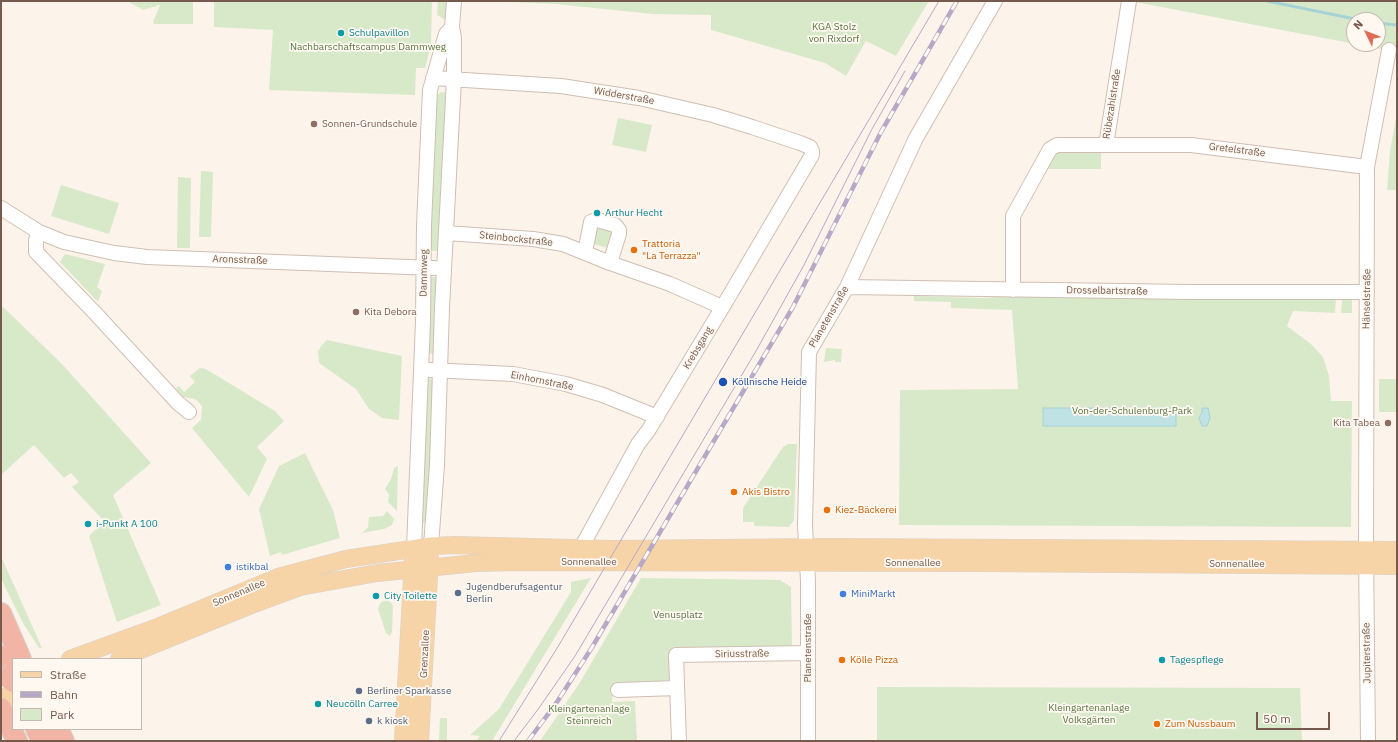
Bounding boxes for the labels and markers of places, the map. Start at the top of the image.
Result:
place label: Schulpavillon [349,27,409,39]
marker: Schulpavillon [336,28,346,38]
place label: Sonnen-Grundschule [322,118,417,130]
marker: Sonnen-Grundschule [309,119,319,129]
place label: Arthur Hecht [605,207,663,219]
marker: Arthur Hecht [592,208,602,218]
place label: Trattoria "La Terrazza" [642,238,701,262]
marker: Trattoria "La Terrazza" [629,245,639,255]
place label: Kita Debora [364,306,417,318]
marker: Kita Debora [351,307,361,317]
marker: Köllnische Heide [717,376,729,388]
place label: Köllnische Heide [732,376,807,388]
place label: Kita Tabea [1333,417,1380,429]
marker: Kita Tabea [1383,418,1393,428]
place label: Akis Bistro [742,486,790,498]
marker: Akis Bistro [729,487,739,497]
place label: Kiez-Bäckerei [835,504,897,516]
marker: Kiez-Bäckerei [822,505,832,515]
place label: i-Punkt A 100 [96,518,158,530]
marker: i-Punkt A 100 [83,519,93,529]
place label: istikbal [236,561,268,573]
marker: istikbal [223,562,233,572]
place label: Jugendberufsagentur Berlin [466,581,562,604]
marker: Jugendberufsagentur Berlin [453,588,463,598]
place label: MiniMarkt [851,588,896,600]
marker: MiniMarkt [838,589,848,599]
place label: City Toilette [384,590,437,602]
marker: City Toilette [371,591,381,601]
place label: Kölle Pizza [850,654,898,666]
place label: Tagespflege [1170,654,1224,666]
marker: Kölle Pizza [837,655,847,665]
marker: Tagespflege [1157,655,1167,665]
place label: Berliner Sparkasse [367,685,451,697]
marker: Berliner Sparkasse [354,686,364,696]
place label: Neucölln Carree [326,698,398,710]
marker: Neucölln Carree [313,699,323,709]
place label: k kiosk [377,715,408,727]
marker: k kiosk [364,716,374,726]
place label: Zum Nussbaum [1165,718,1235,730]
marker: Zum Nussbaum [1152,719,1162,729]

